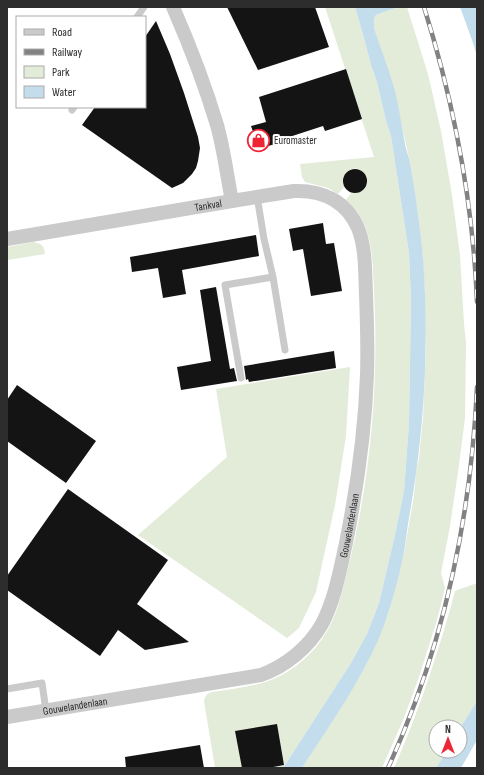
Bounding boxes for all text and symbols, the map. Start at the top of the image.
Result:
legend [16,16,146,108]
text: Road [52,25,72,40]
text: Railway [52,45,83,60]
text: Park [52,65,70,80]
text: Water [52,85,76,100]
shop icon: Euromaster [246,127,272,153]
place label: Euromaster [274,134,317,147]
street label: Tankval [194,196,223,214]
street label: Gouwelandenlaan [337,492,361,559]
street label: Gouwelandenlaan [42,694,109,717]
north arrow [428,719,468,759]
text: N [445,723,451,736]

